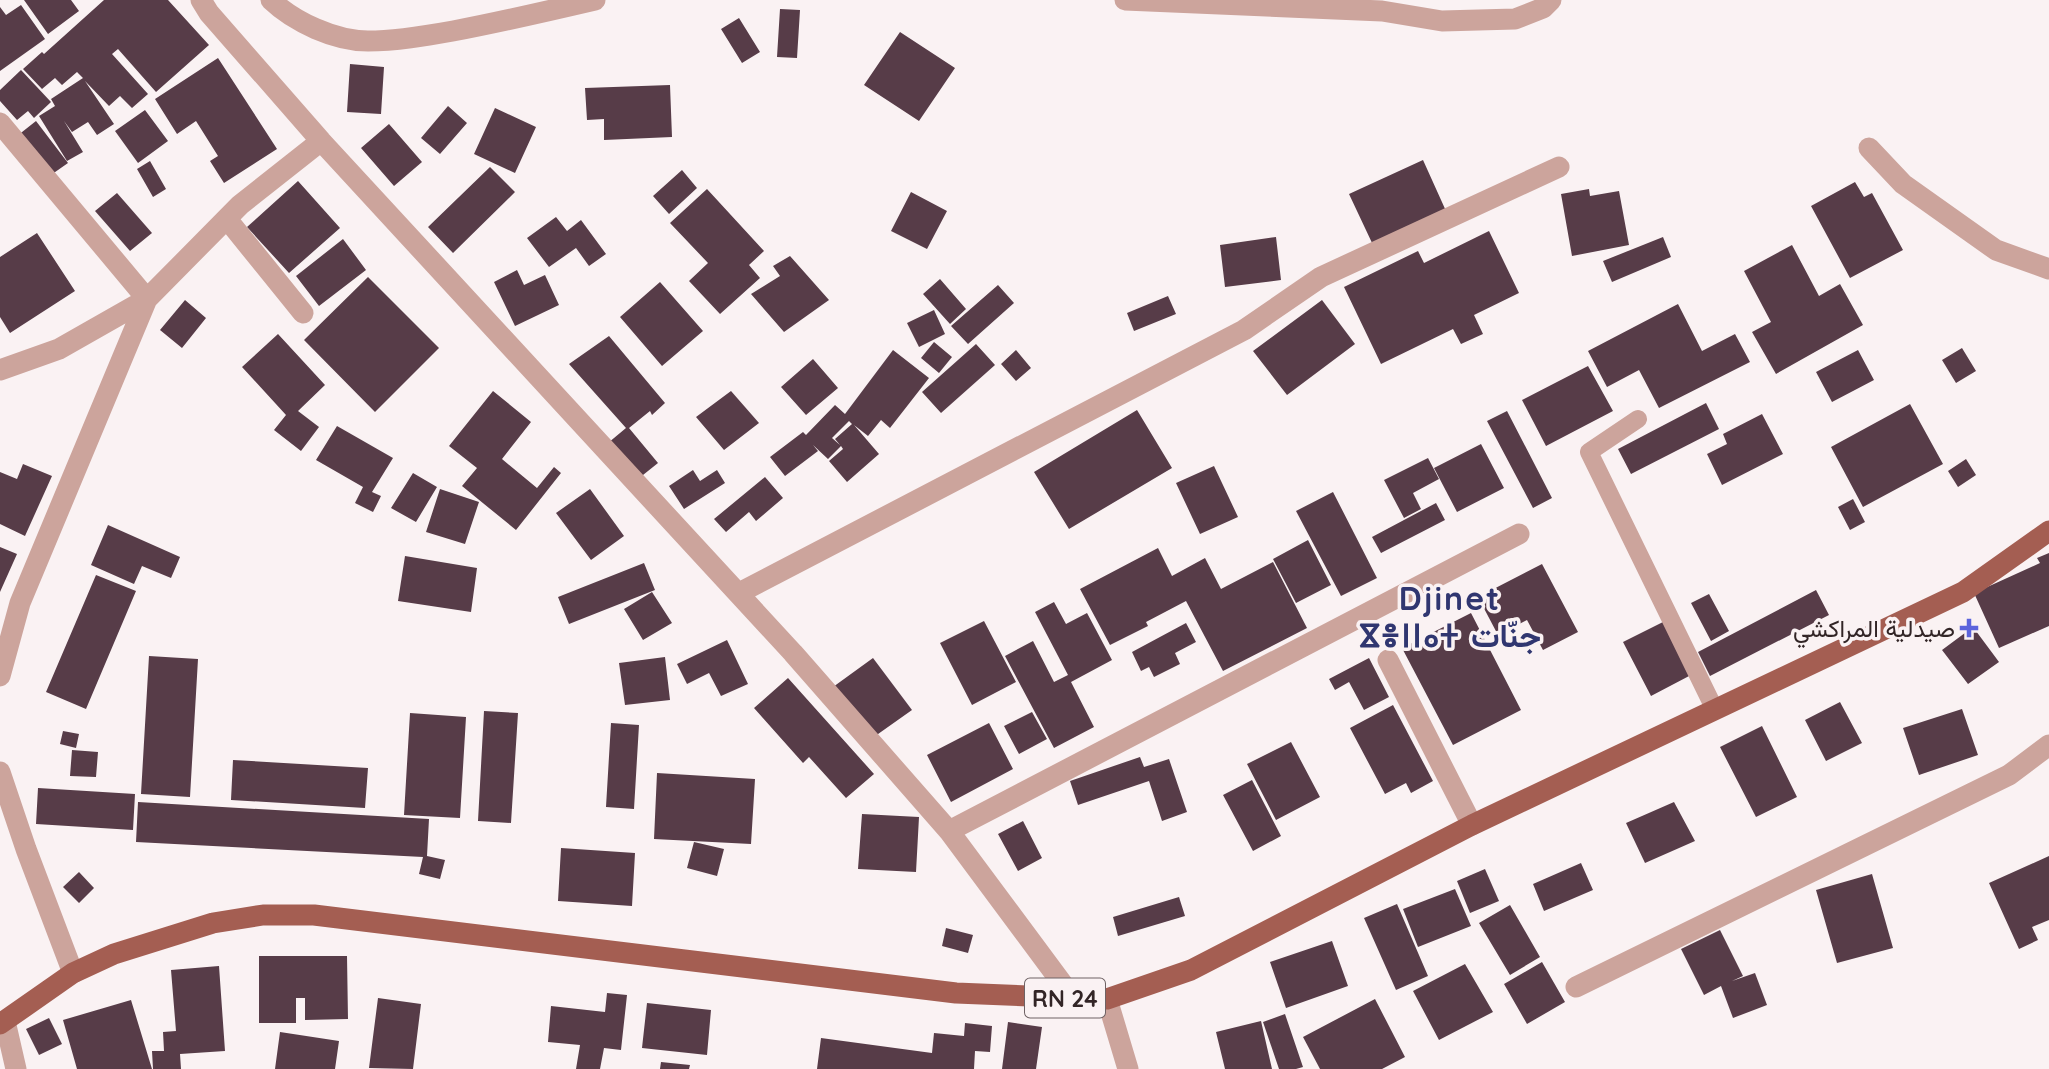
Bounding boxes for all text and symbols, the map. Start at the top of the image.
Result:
district label: Djinet ⴵⴻⵏⵏⴰⵜ جنّات [1359,578,1541,655]
place label: صيدلية المراكشي [1793,613,1955,648]
marker: صيدلية المراكشي [1961,620,1977,636]
road number: RN 24 [1025,979,1105,1018]

